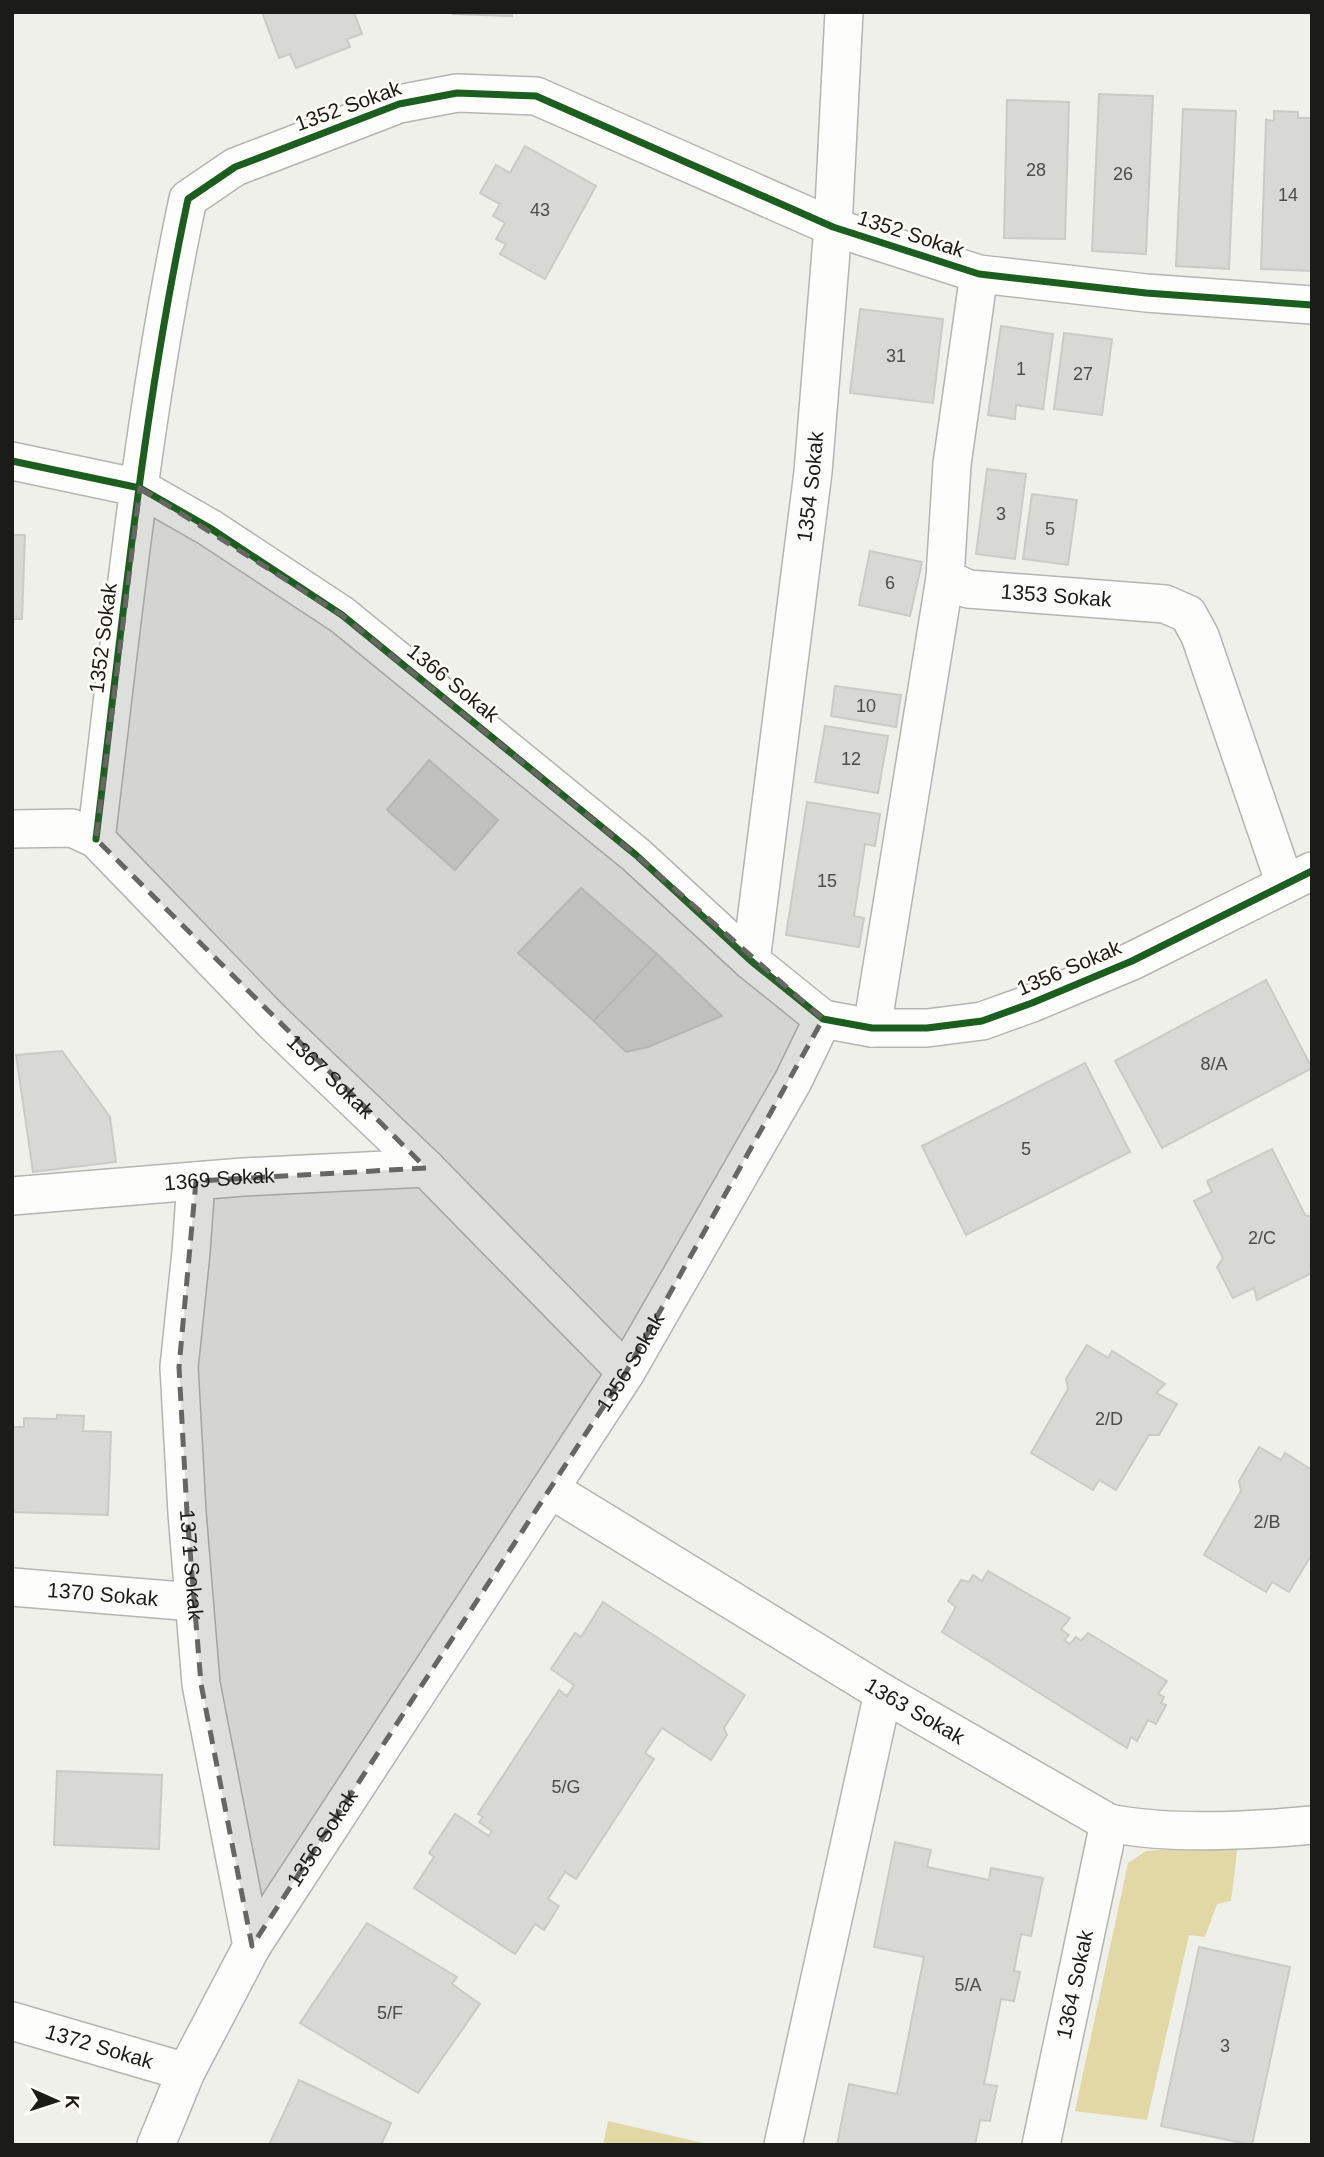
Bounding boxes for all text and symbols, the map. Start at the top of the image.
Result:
street label: 1352 Sokak [292,76,404,135]
house number: 28 [1026,160,1046,180]
house number: 26 [1113,164,1133,184]
house number: 14 [1278,185,1298,205]
house number: 43 [530,200,550,220]
street label: 1352 Sokak [855,205,968,262]
house number: 31 [886,346,906,366]
house number: 1 [1016,359,1026,379]
house number: 27 [1073,364,1093,384]
street label: 1354 Sokak [792,430,827,543]
house number: 3 [996,504,1006,524]
house number: 5 [1045,519,1055,539]
house number: 6 [885,573,895,593]
street label: 1353 Sokak [1000,580,1113,611]
street label: 1352 Sokak [84,581,121,694]
street label: 1366 Sokak [403,639,504,727]
house number: 10 [856,696,876,716]
house number: 12 [841,749,861,769]
house number: 15 [817,871,837,891]
street label: 1356 Sokak [1013,935,1125,1000]
street label: 1367 Sokak [282,1030,379,1123]
house number: 8/A [1200,1054,1228,1074]
house number: 5 [1021,1139,1031,1159]
street label: 1369 Sokak [163,1163,276,1194]
house number: 2/C [1248,1228,1276,1248]
street label: 1356 Sokak [592,1308,669,1415]
house number: 2/D [1095,1409,1123,1429]
street label: 1371 Sokak [176,1509,208,1622]
house number: 2/B [1253,1512,1281,1532]
street label: 1370 Sokak [46,1578,159,1610]
street label: 1363 Sokak [861,1673,969,1749]
house number: 5/G [551,1777,581,1797]
street label: 1356 Sokak [282,1785,362,1891]
street label: 1364 Sokak [1052,1927,1097,2041]
house number: 5/A [954,1975,982,1995]
house number: 5/F [377,2003,403,2023]
street label: 1372 Sokak [43,2019,156,2073]
house number: 3 [1220,2036,1230,2056]
north arrow [21,2066,91,2136]
text: K [62,2094,83,2110]

